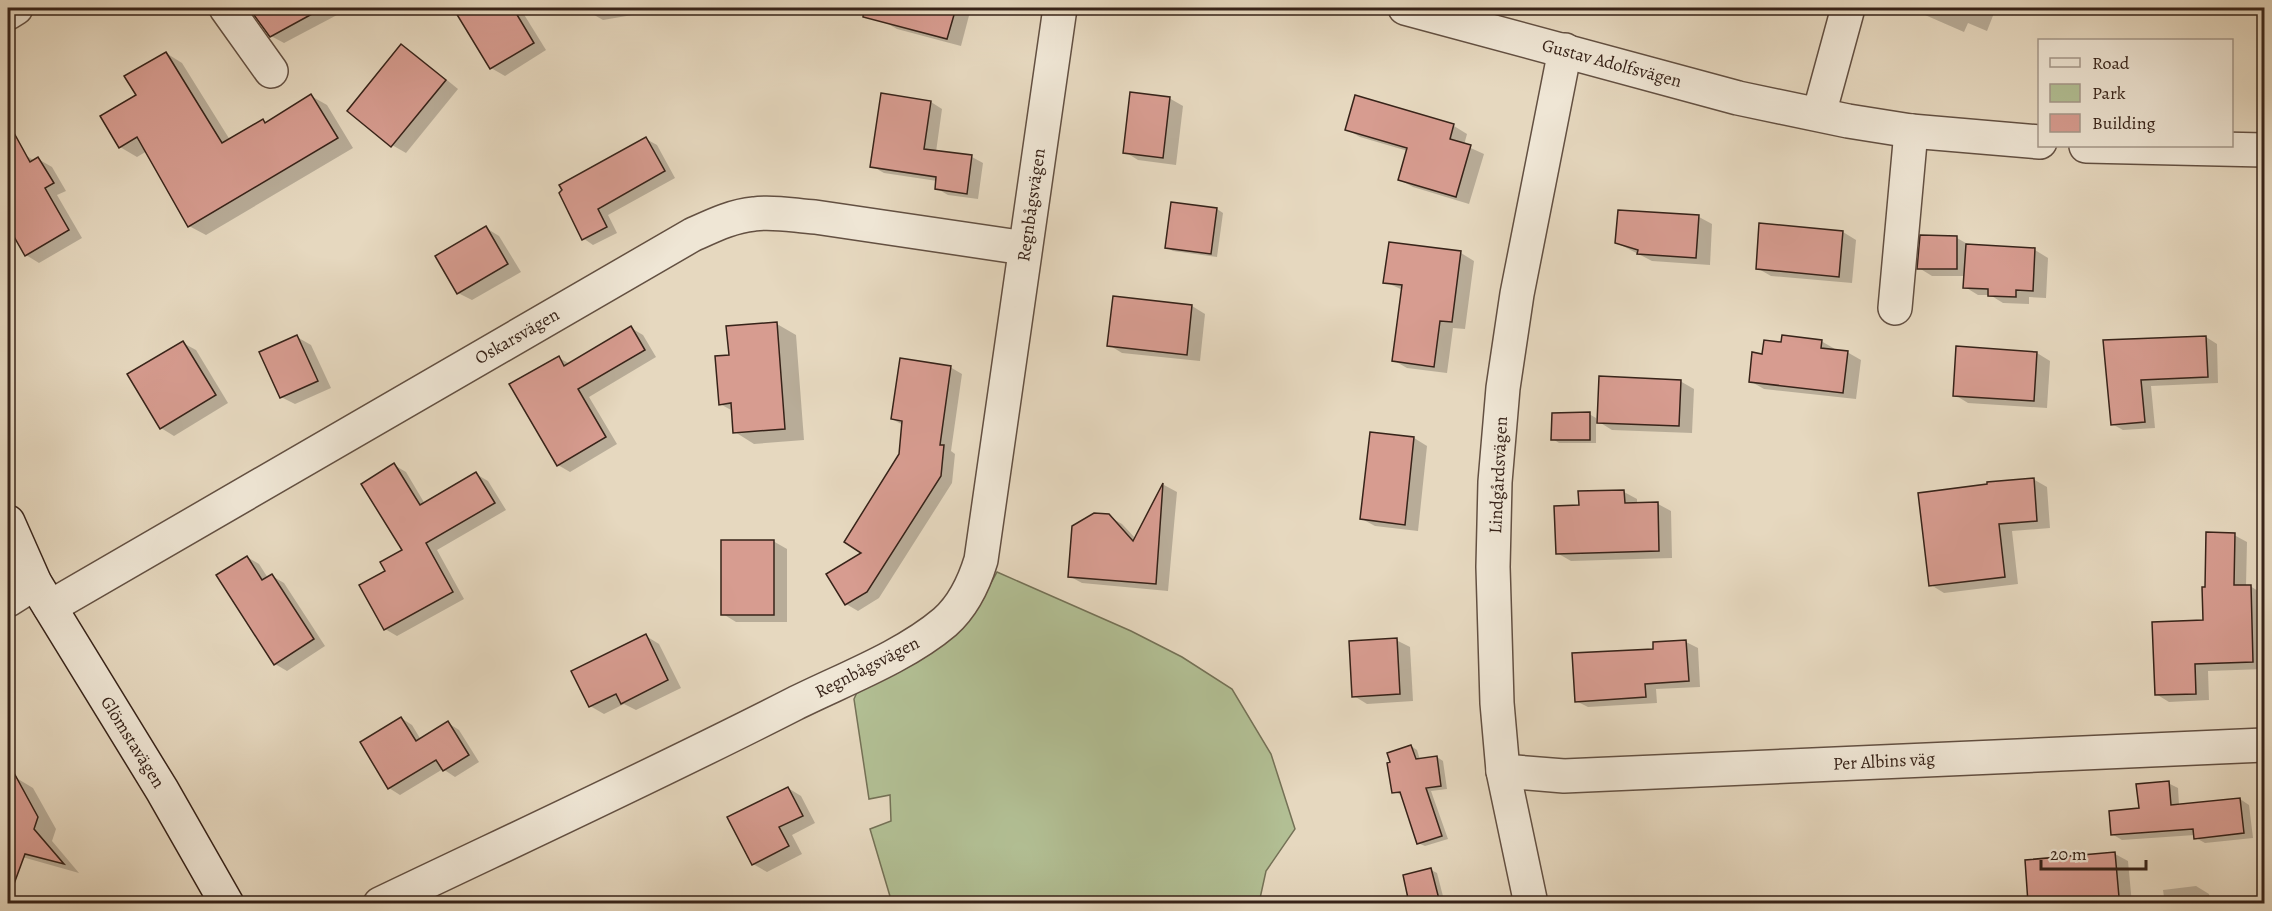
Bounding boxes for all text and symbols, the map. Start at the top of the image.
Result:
street label: Gustav Adolfsvägen [1539,33,1685,93]
legend [2038,39,2233,147]
text: Road [2092,51,2130,75]
text: Park [2092,81,2126,105]
text: Building [2092,111,2156,135]
street label: Regnbågsvägen [1011,147,1051,263]
street label: Oskarsvägen [470,302,564,370]
street label: Lindgårdsvägen [1483,416,1513,534]
street label: Regnbågsvägen [811,630,923,704]
street label: Glömstavägen [95,691,171,793]
street label: Per Albins väg [1832,746,1936,776]
scale bar [2041,833,2146,871]
text: 20 m [2050,842,2087,866]

